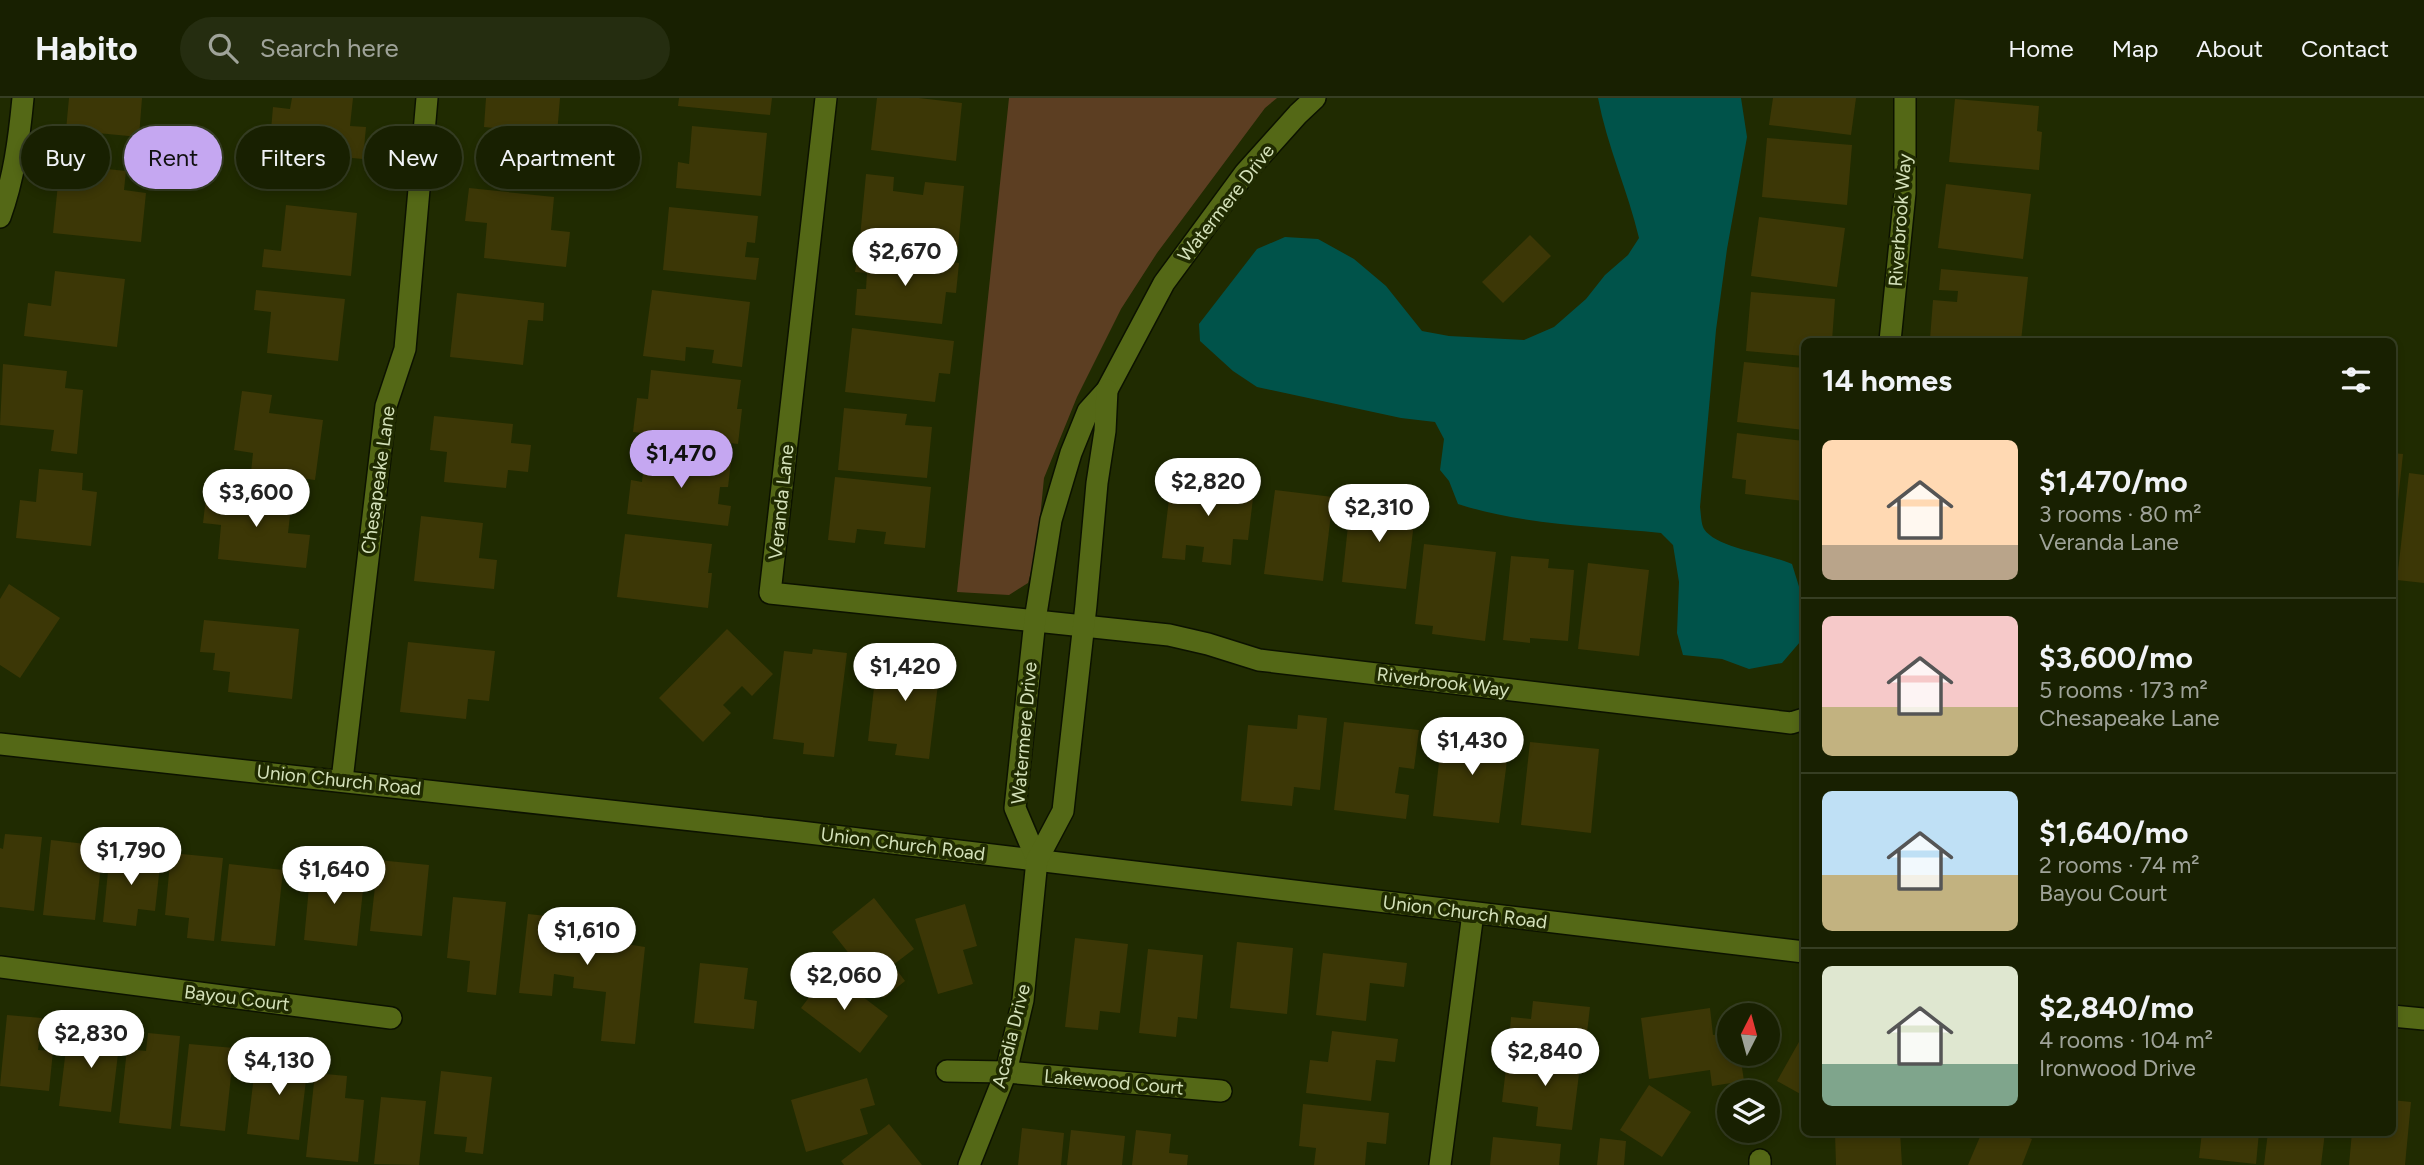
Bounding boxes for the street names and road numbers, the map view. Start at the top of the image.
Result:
street label: Watermere Drive [1173,140,1279,266]
street label: Riverbrook Way [1884,153,1916,287]
street label: Chesapeake Lane [356,405,400,555]
street label: Veranda Lane [764,443,798,561]
street label: Watermere Drive [1006,661,1042,805]
street label: Riverbrook Way [1375,662,1511,702]
street label: Union Church Road [256,760,422,800]
street label: Union Church Road [820,823,986,865]
street label: Union Church Road [1382,891,1548,933]
street label: Bayou Court [183,980,291,1016]
street label: Acadia Drive [987,982,1035,1090]
street label: Lakewood Court [1043,1064,1185,1100]

